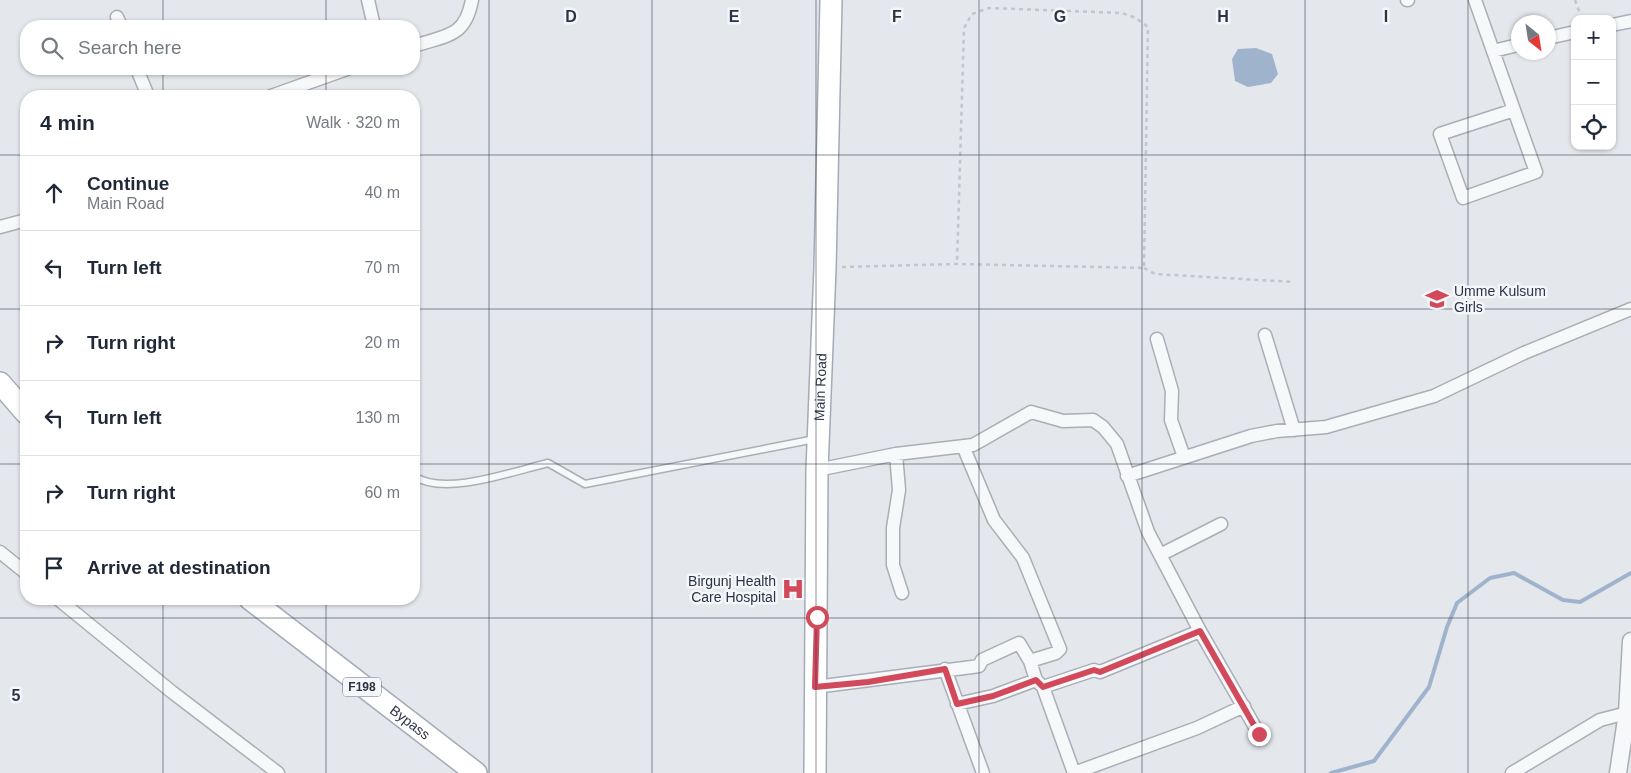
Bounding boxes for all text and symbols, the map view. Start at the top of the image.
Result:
text: D [565,8,577,25]
text: E [729,8,740,25]
text: F [892,8,902,25]
text: G [1054,8,1066,25]
text: H [1217,8,1229,25]
text: I [1384,8,1388,25]
north arrow [1511,15,1556,60]
map controls [1571,15,1616,150]
button: + [1571,15,1616,60]
search box [20,20,420,75]
icon: search [38,34,66,62]
text: Search here [78,37,182,58]
button: − [1571,60,1616,105]
button: locate [1571,105,1616,150]
text: 4 min [40,111,95,134]
text: Walk · 320 m [306,114,400,131]
text: Continue [87,173,169,194]
icon: ahead [40,179,68,207]
text: 40 m [364,184,400,201]
text: Main Road [87,195,164,212]
icon: left [40,254,68,282]
text: Turn left [87,257,162,278]
text: 70 m [364,259,400,276]
place label: Umme Kulsum Girls [1454,283,1546,315]
school or university icon: Umme Kulsum Girls [1424,286,1450,312]
icon: right [40,329,68,357]
text: Turn right [87,332,175,353]
text: 20 m [364,334,400,351]
street label: Main Road [811,353,830,421]
icon: left [40,404,68,432]
text: Turn left [87,407,162,428]
text: 130 m [356,409,400,426]
icon: right [40,479,68,507]
text: Turn right [87,482,175,503]
text: 60 m [364,484,400,501]
icon: arrive [40,554,68,582]
text: Arrive at destination [87,557,271,578]
place label: Birgunj Health Care Hospital [688,573,776,605]
hospital icon: Birgunj Health Care Hospital [780,576,806,602]
route start [806,606,829,629]
road number: F198 [343,678,381,696]
text: 5 [12,687,21,704]
street label: Bypass [387,702,433,743]
route end [1248,723,1271,746]

